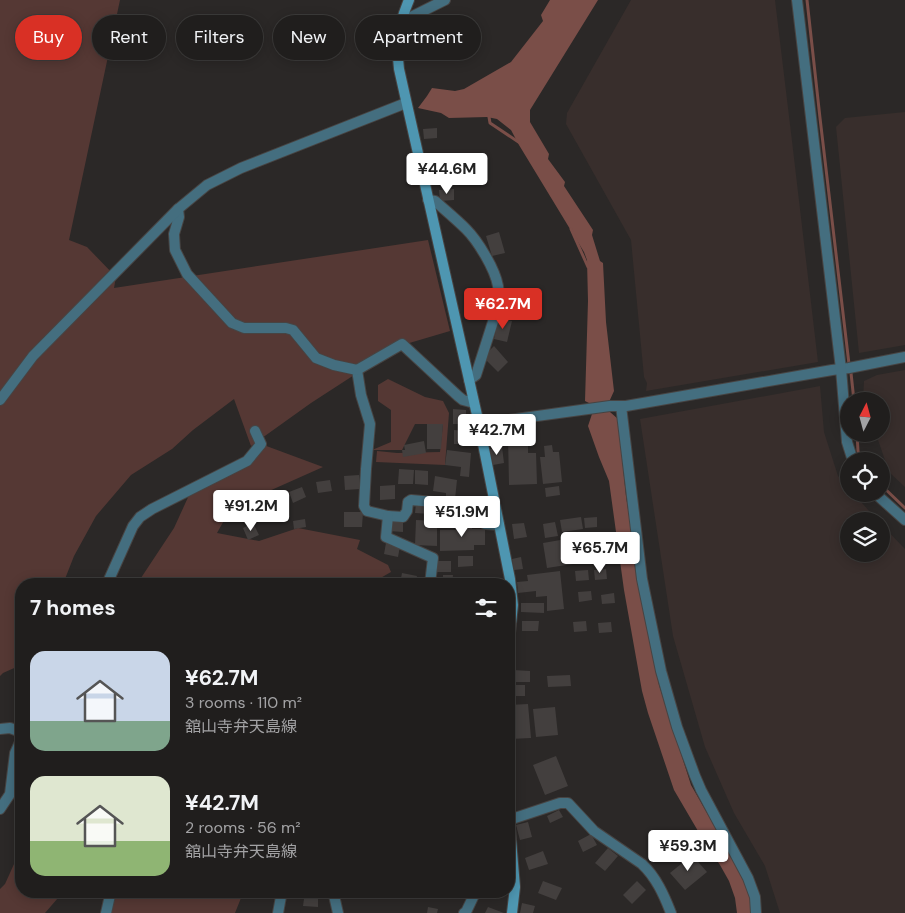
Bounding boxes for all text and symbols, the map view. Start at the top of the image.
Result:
chip: Buy [15,15,82,60]
chip: Rent [92,15,166,60]
chip: Filters [176,15,263,60]
chip: New [273,15,345,60]
chip: Apartment [355,15,481,60]
pin: ¥44.6M [406,152,488,195]
text: ¥44.6M [417,158,477,179]
pin: ¥62.7M [462,288,544,330]
text: ¥62.7M [475,293,531,314]
north arrow [840,392,890,442]
map controls [840,392,890,562]
pin: ¥42.7M [456,414,538,456]
text: ¥42.7M [469,419,525,440]
button: locate [840,452,890,502]
pin: ¥91.2M [210,490,292,532]
text: ¥91.2M [224,495,278,516]
pin: ¥51.9M [421,496,503,538]
text: ¥51.9M [435,501,489,522]
button: layers [840,512,890,562]
pin: ¥65.7M [559,532,641,574]
text: ¥65.7M [572,537,628,558]
text: 7 homes [30,594,116,622]
icon: filters [472,594,500,622]
text: ¥62.7M [185,664,258,692]
icon: home [70,671,130,731]
text: 3 rooms · 110 m² [185,692,302,713]
text: 舘山寺弁天島線 [185,716,297,737]
text: ¥42.7M [185,789,259,817]
icon: home [70,796,130,856]
text: 2 rooms · 56 m² [185,817,301,838]
pin: ¥59.3M [647,830,729,872]
text: ¥59.3M [659,835,717,856]
text: 舘山寺弁天島線 [185,841,297,862]

